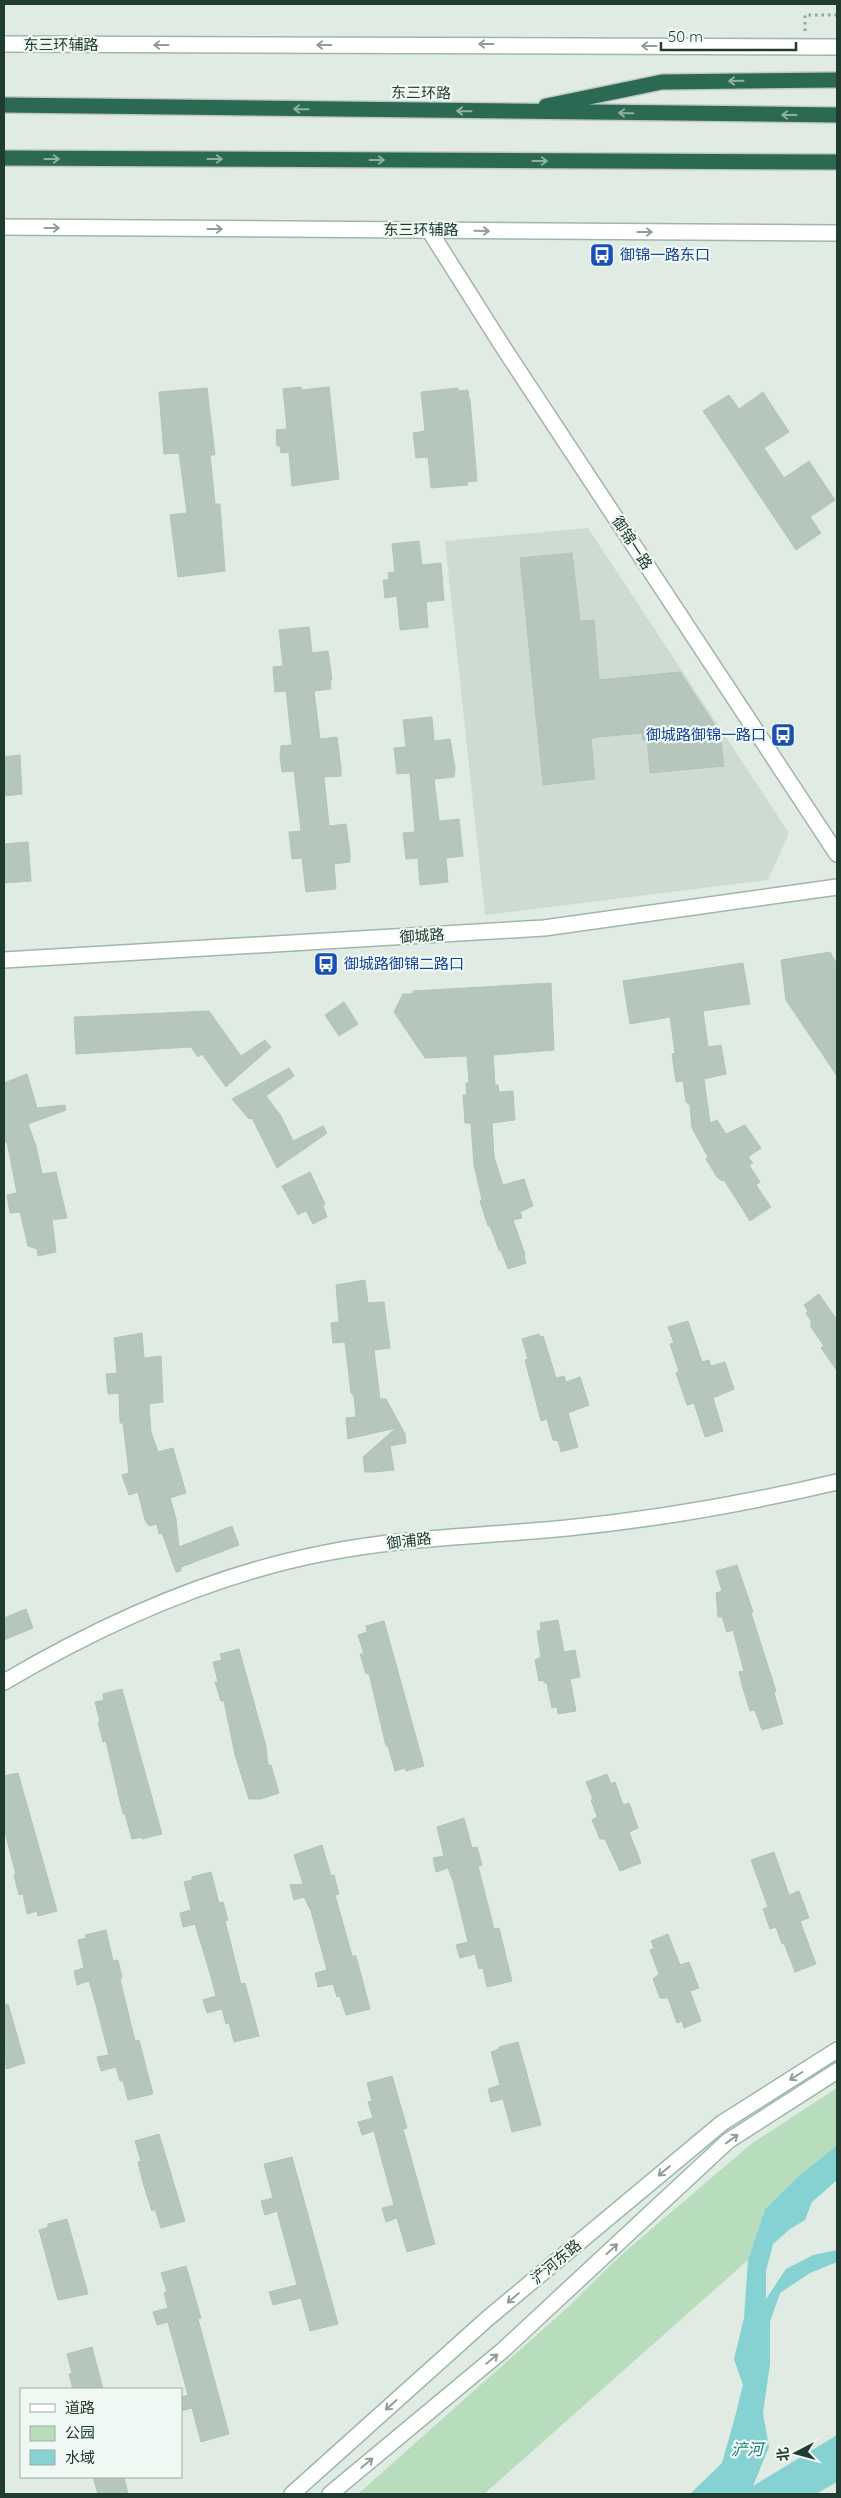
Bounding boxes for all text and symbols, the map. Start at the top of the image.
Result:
scale bar [661,20,796,52]
text: 50 m [668,27,703,46]
street label: 东三环辅路 [23,35,99,54]
one-way arrow [478,39,494,49]
one-way arrow [153,40,170,50]
one-way arrow [316,40,332,49]
one-way arrow [641,41,657,50]
one-way arrow [728,76,744,86]
street label: 东三环路 [391,82,451,103]
one-way arrow [293,104,310,114]
one-way arrow [456,107,472,116]
one-way arrow [618,109,634,118]
one-way arrow [781,110,797,120]
one-way arrow [44,154,60,164]
one-way arrow [206,154,223,164]
one-way arrow [369,155,385,165]
one-way arrow [532,156,548,166]
street label: 东三环辅路 [383,220,459,239]
one-way arrow [44,223,60,233]
one-way arrow [206,224,223,234]
one-way arrow [474,226,490,236]
one-way arrow [636,227,653,237]
bus stop icon: 御锦一路东口 [589,242,615,268]
place label: 御锦一路东口 [620,245,710,264]
street label: 御锦一路 [608,512,657,573]
bus stop icon: 御城路御锦一路口 [770,722,796,748]
place label: 御城路御锦一路口 [646,725,766,744]
street label: 御城路 [399,924,445,947]
bus stop icon: 御城路御锦二路口 [313,951,339,977]
place label: 御城路御锦二路口 [344,954,464,973]
street label: 御浦路 [385,1528,432,1553]
one-way arrow [789,2071,803,2082]
one-way arrow [724,2134,738,2145]
one-way arrow [658,2165,671,2177]
street label: 浐河东路 [527,2235,585,2288]
one-way arrow [605,2243,618,2255]
one-way arrow [507,2292,520,2303]
one-way arrow [485,2354,498,2365]
legend [20,2388,182,2478]
text: 道路 [65,2398,95,2417]
one-way arrow [385,2400,398,2411]
text: 公园 [65,2423,95,2442]
north arrow [771,2428,821,2478]
water label: 浐河 [731,2439,766,2459]
text: 北 [773,2446,793,2462]
text: 水域 [65,2448,95,2467]
one-way arrow [360,2458,373,2469]

